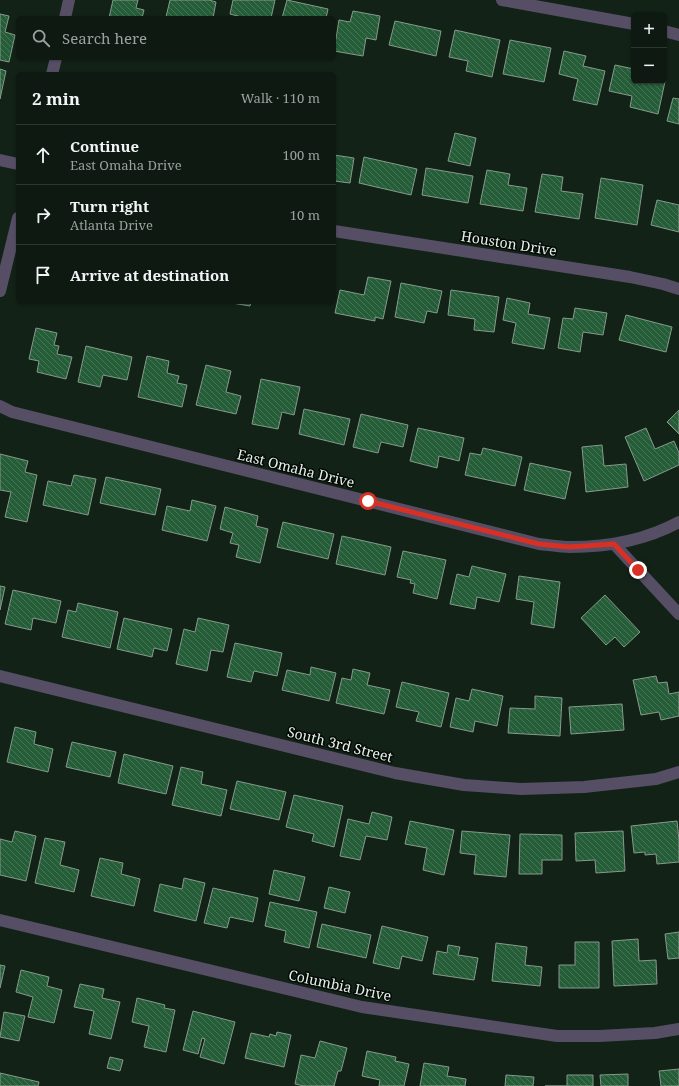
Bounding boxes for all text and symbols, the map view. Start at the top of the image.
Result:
map controls [631,12,667,84]
button: + [631,12,667,48]
search box [16,16,336,60]
icon: search [30,27,52,49]
text: Search here [62,28,147,48]
button: − [631,48,667,84]
text: 2 min [32,87,80,110]
text: Walk · 110 m [241,89,320,107]
text: Continue [70,136,139,156]
icon: ahead [32,144,54,166]
text: 100 m [283,146,320,164]
text: East Omaha Drive [70,156,182,174]
text: Turn right [70,196,149,216]
icon: right [32,204,54,226]
text: 10 m [290,206,320,224]
text: Atlanta Drive [70,216,153,234]
street label: Houston Drive [460,226,558,260]
icon: arrive [32,264,54,286]
text: Arrive at destination [70,265,229,285]
street label: East Omaha Drive [235,444,357,492]
route start [359,492,377,510]
route end [629,561,647,579]
street label: South 3rd Street [285,722,395,766]
street label: Columbia Drive [287,965,393,1005]

